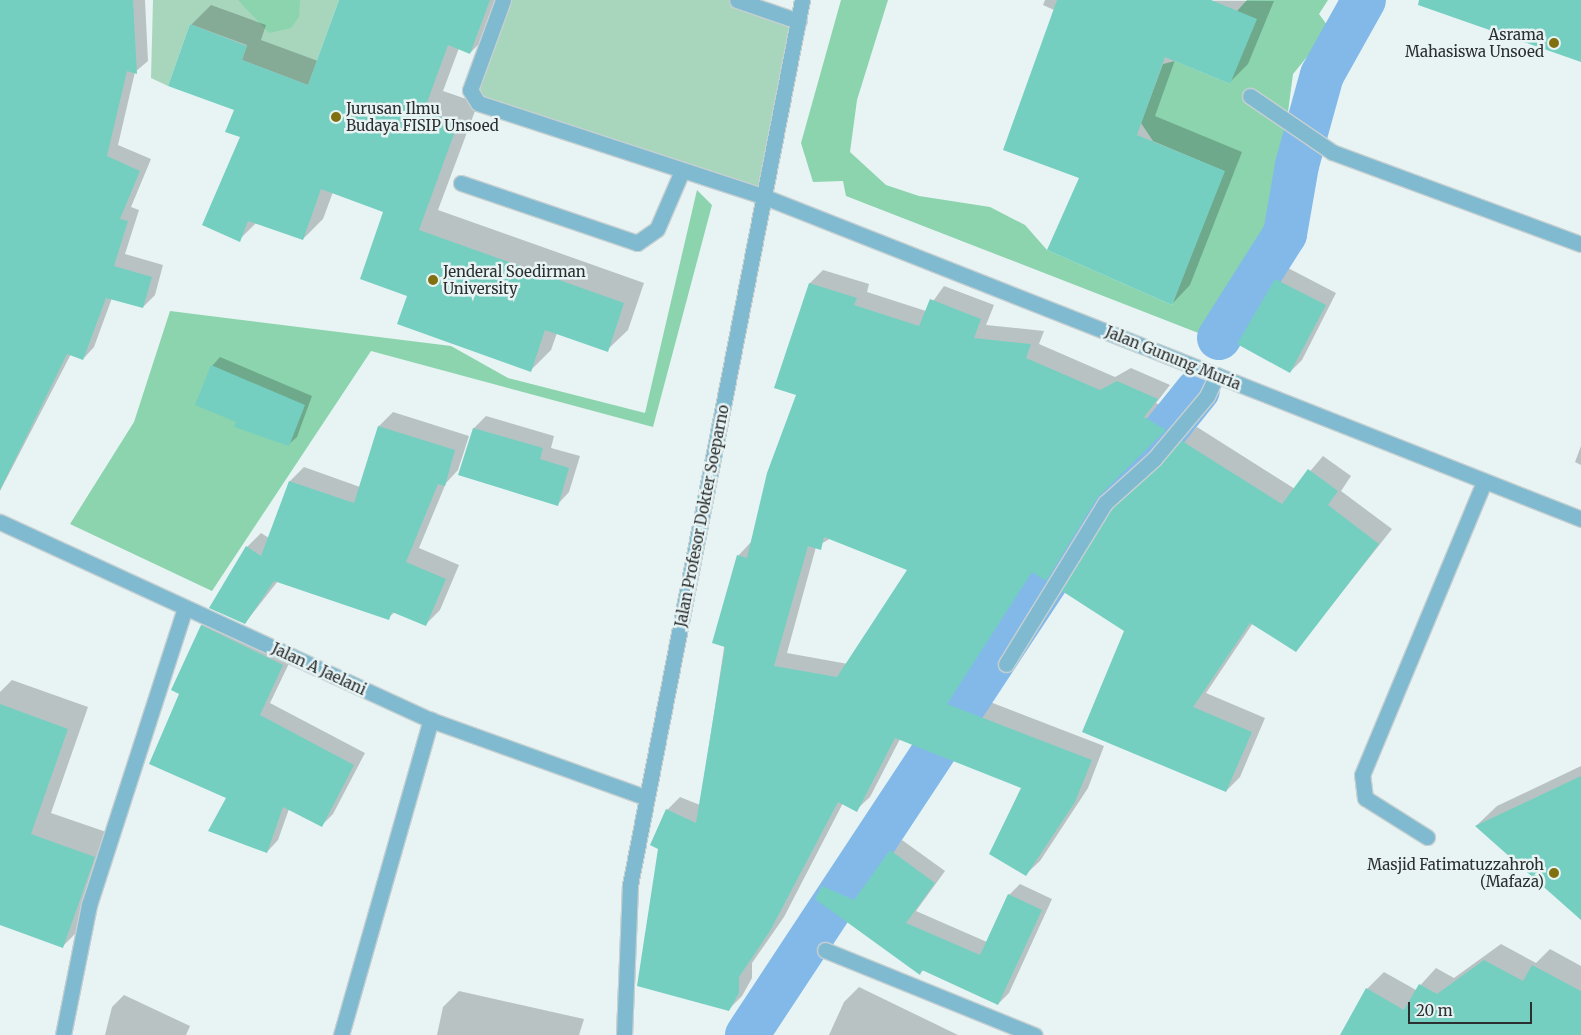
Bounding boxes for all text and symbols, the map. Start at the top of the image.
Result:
place label: Asrama Mahasiswa Unsoed [1405,25,1544,60]
marker: Asrama Mahasiswa Unsoed [1548,37,1560,49]
place label: Jurusan Ilmu Budaya FISIP Unsoed [346,99,499,134]
marker: Jurusan Ilmu Budaya FISIP Unsoed [330,111,342,123]
place label: Jenderal Soedirman University [443,262,586,297]
marker: Jenderal Soedirman University [427,274,439,286]
street label: Jalan Gunung Muria [1103,323,1243,393]
street label: Jalan Profesor Dokter Soeparno [672,403,732,629]
street label: Jalan A Jaelani [269,639,369,699]
place label: Masjid Fatimatuzzahroh (Mafaza) [1367,855,1544,890]
marker: Masjid Fatimatuzzahroh (Mafaza) [1548,867,1560,879]
scale bar [1411,992,1535,1024]
text: 20 m [1416,1001,1453,1020]

